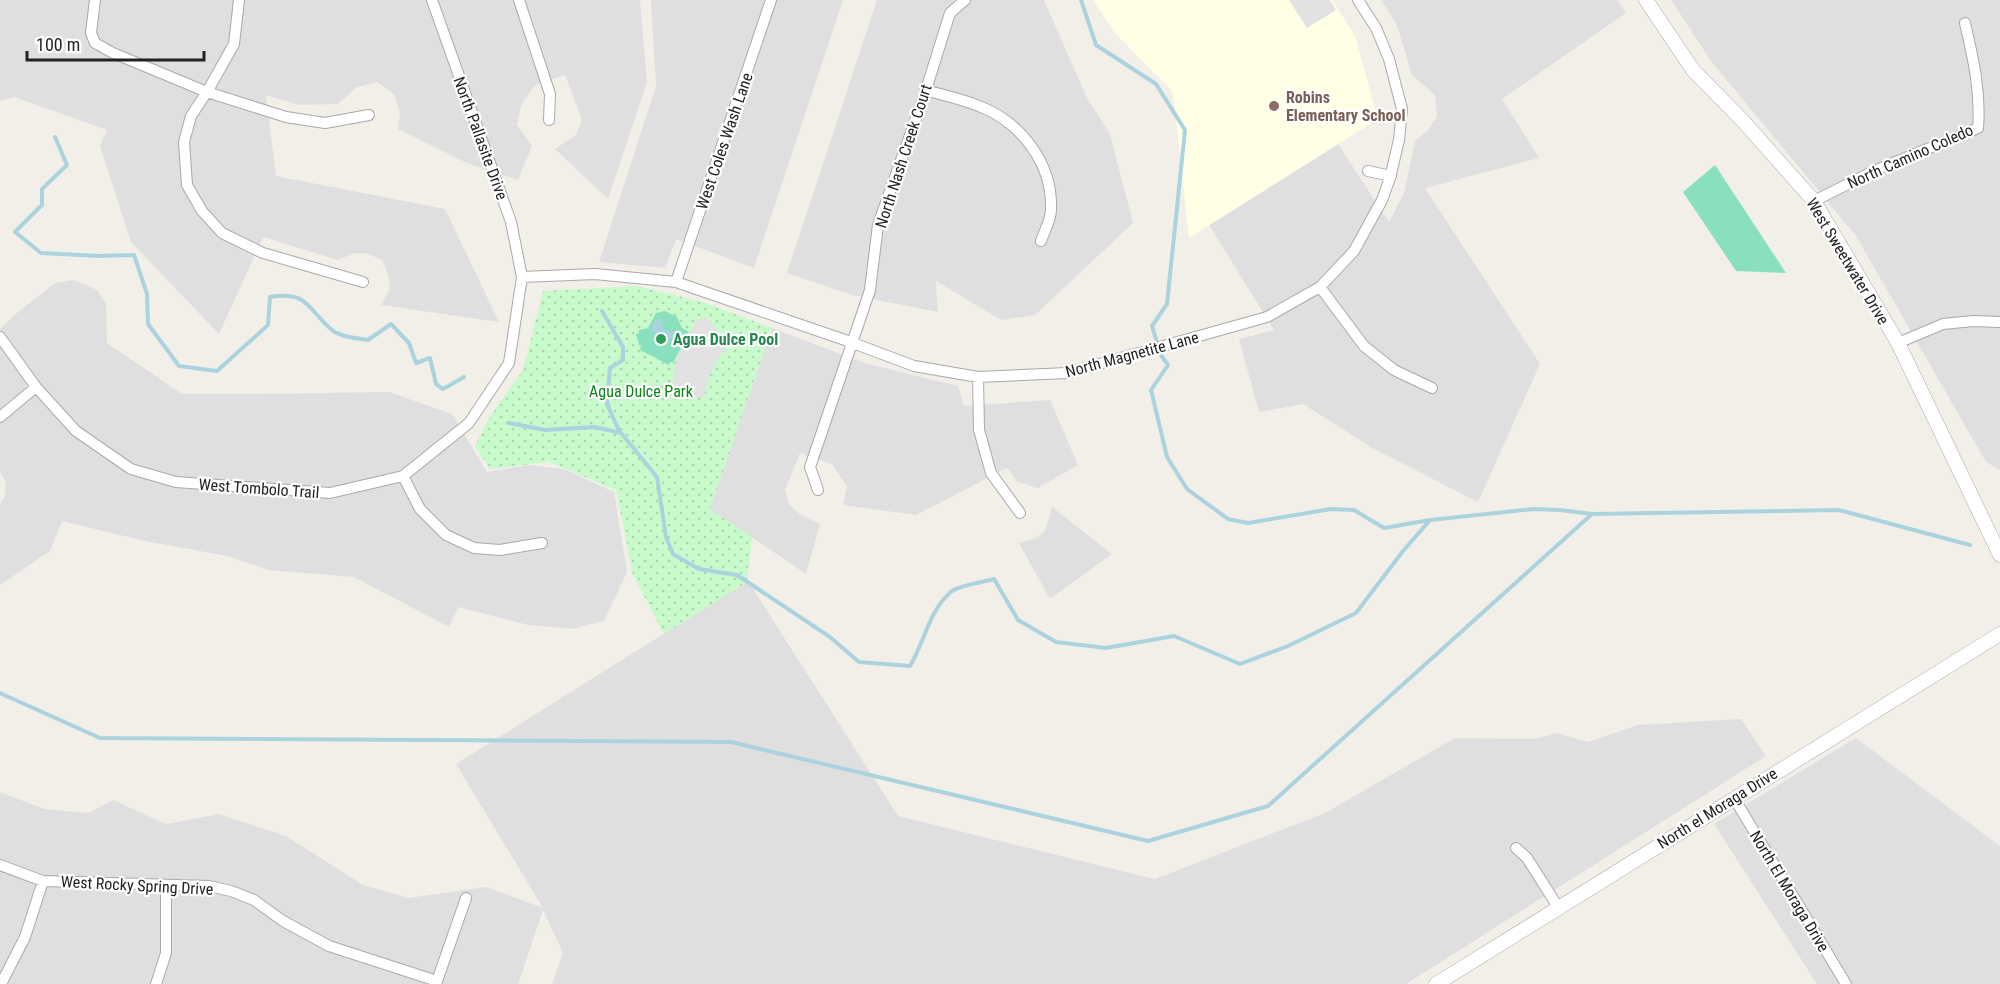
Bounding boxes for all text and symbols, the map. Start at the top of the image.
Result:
scale bar [27,24,204,62]
text: 100 m [36,34,80,55]
street label: West Coles Wash Lane [692,70,757,212]
street label: North Pallasite Drive [449,74,512,202]
street label: North Nash Creek Court [871,82,936,230]
place label: Robins Elementary School [1286,88,1405,125]
marker: Robins Elementary School [1267,99,1281,113]
street label: North Camino Coledo [1844,120,1976,193]
street label: West Sweetwater Drive [1802,195,1893,328]
street label: North Magnetite Lane [1063,328,1201,381]
place label: Agua Dulce Pool [673,330,778,349]
marker: Agua Dulce Pool [654,332,668,346]
park label: Agua Dulce Park [589,382,694,401]
street label: West Tombolo Trail [198,475,320,502]
street label: North el Moraga Drive [1654,764,1781,853]
street label: North El Moraga Drive [1746,827,1833,955]
street label: West Rocky Spring Drive [60,872,214,899]

